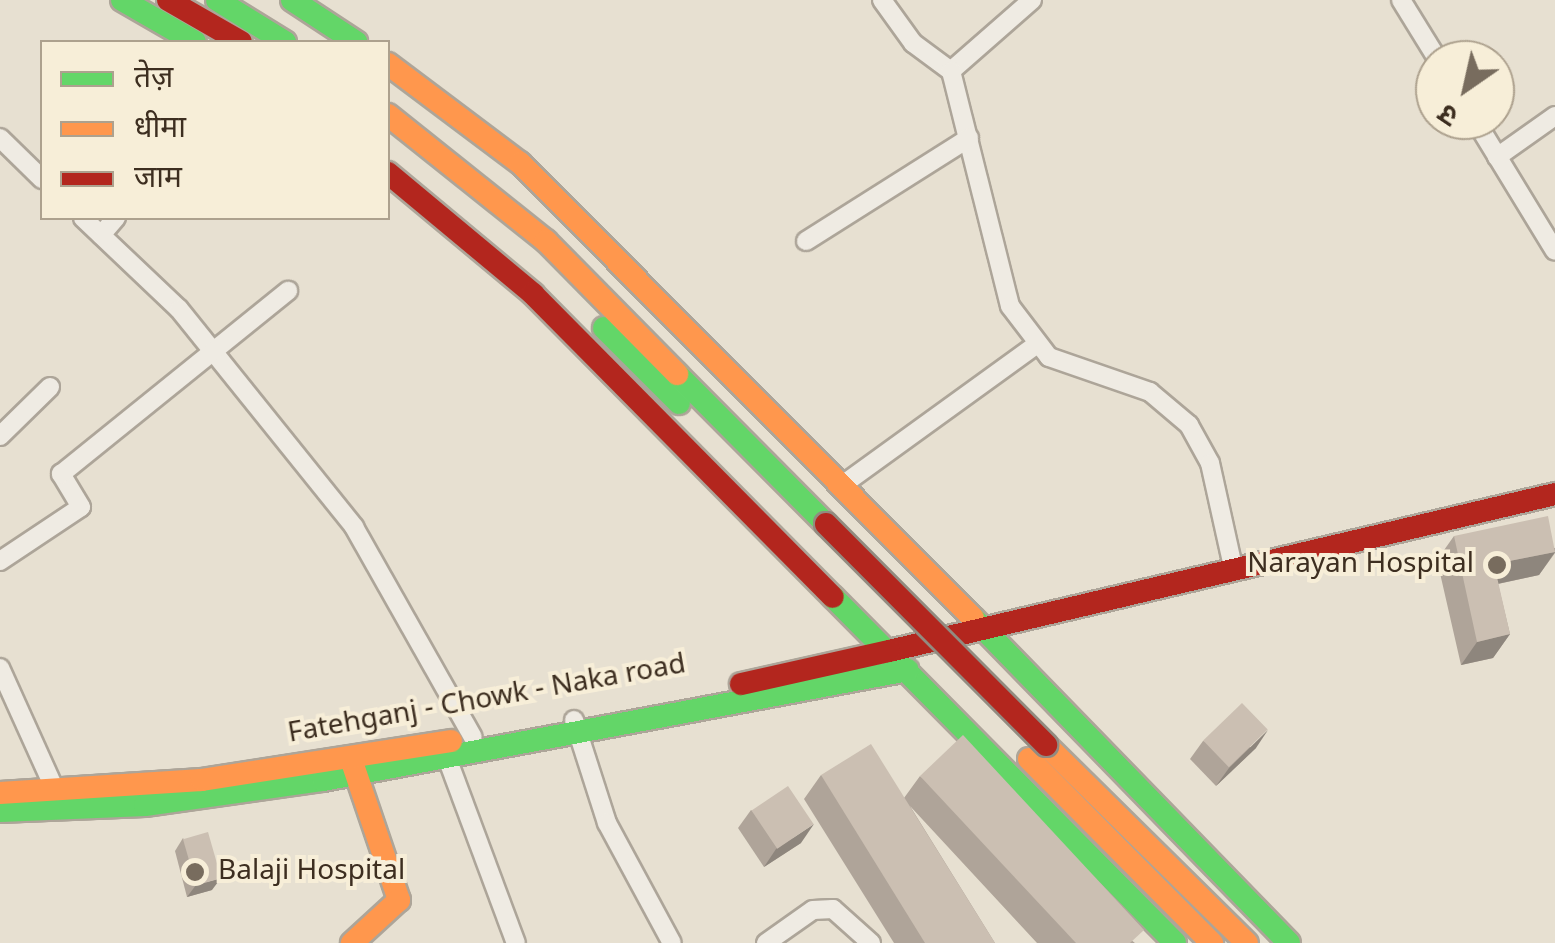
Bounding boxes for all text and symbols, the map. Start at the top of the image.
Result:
legend [40,40,390,220]
north arrow [1415,40,1515,140]
text: तेज़ [134,60,173,99]
text: उ [1432,94,1466,133]
text: धीमा [134,110,186,149]
text: जाम [134,160,182,199]
place label: Narayan Hospital [1247,548,1474,582]
marker: Narayan Hospital [1484,552,1510,578]
street label: Fatehganj - Chowk - Naka road [286,648,688,752]
place label: Balaji Hospital [218,855,405,889]
marker: Balaji Hospital [182,859,208,885]

